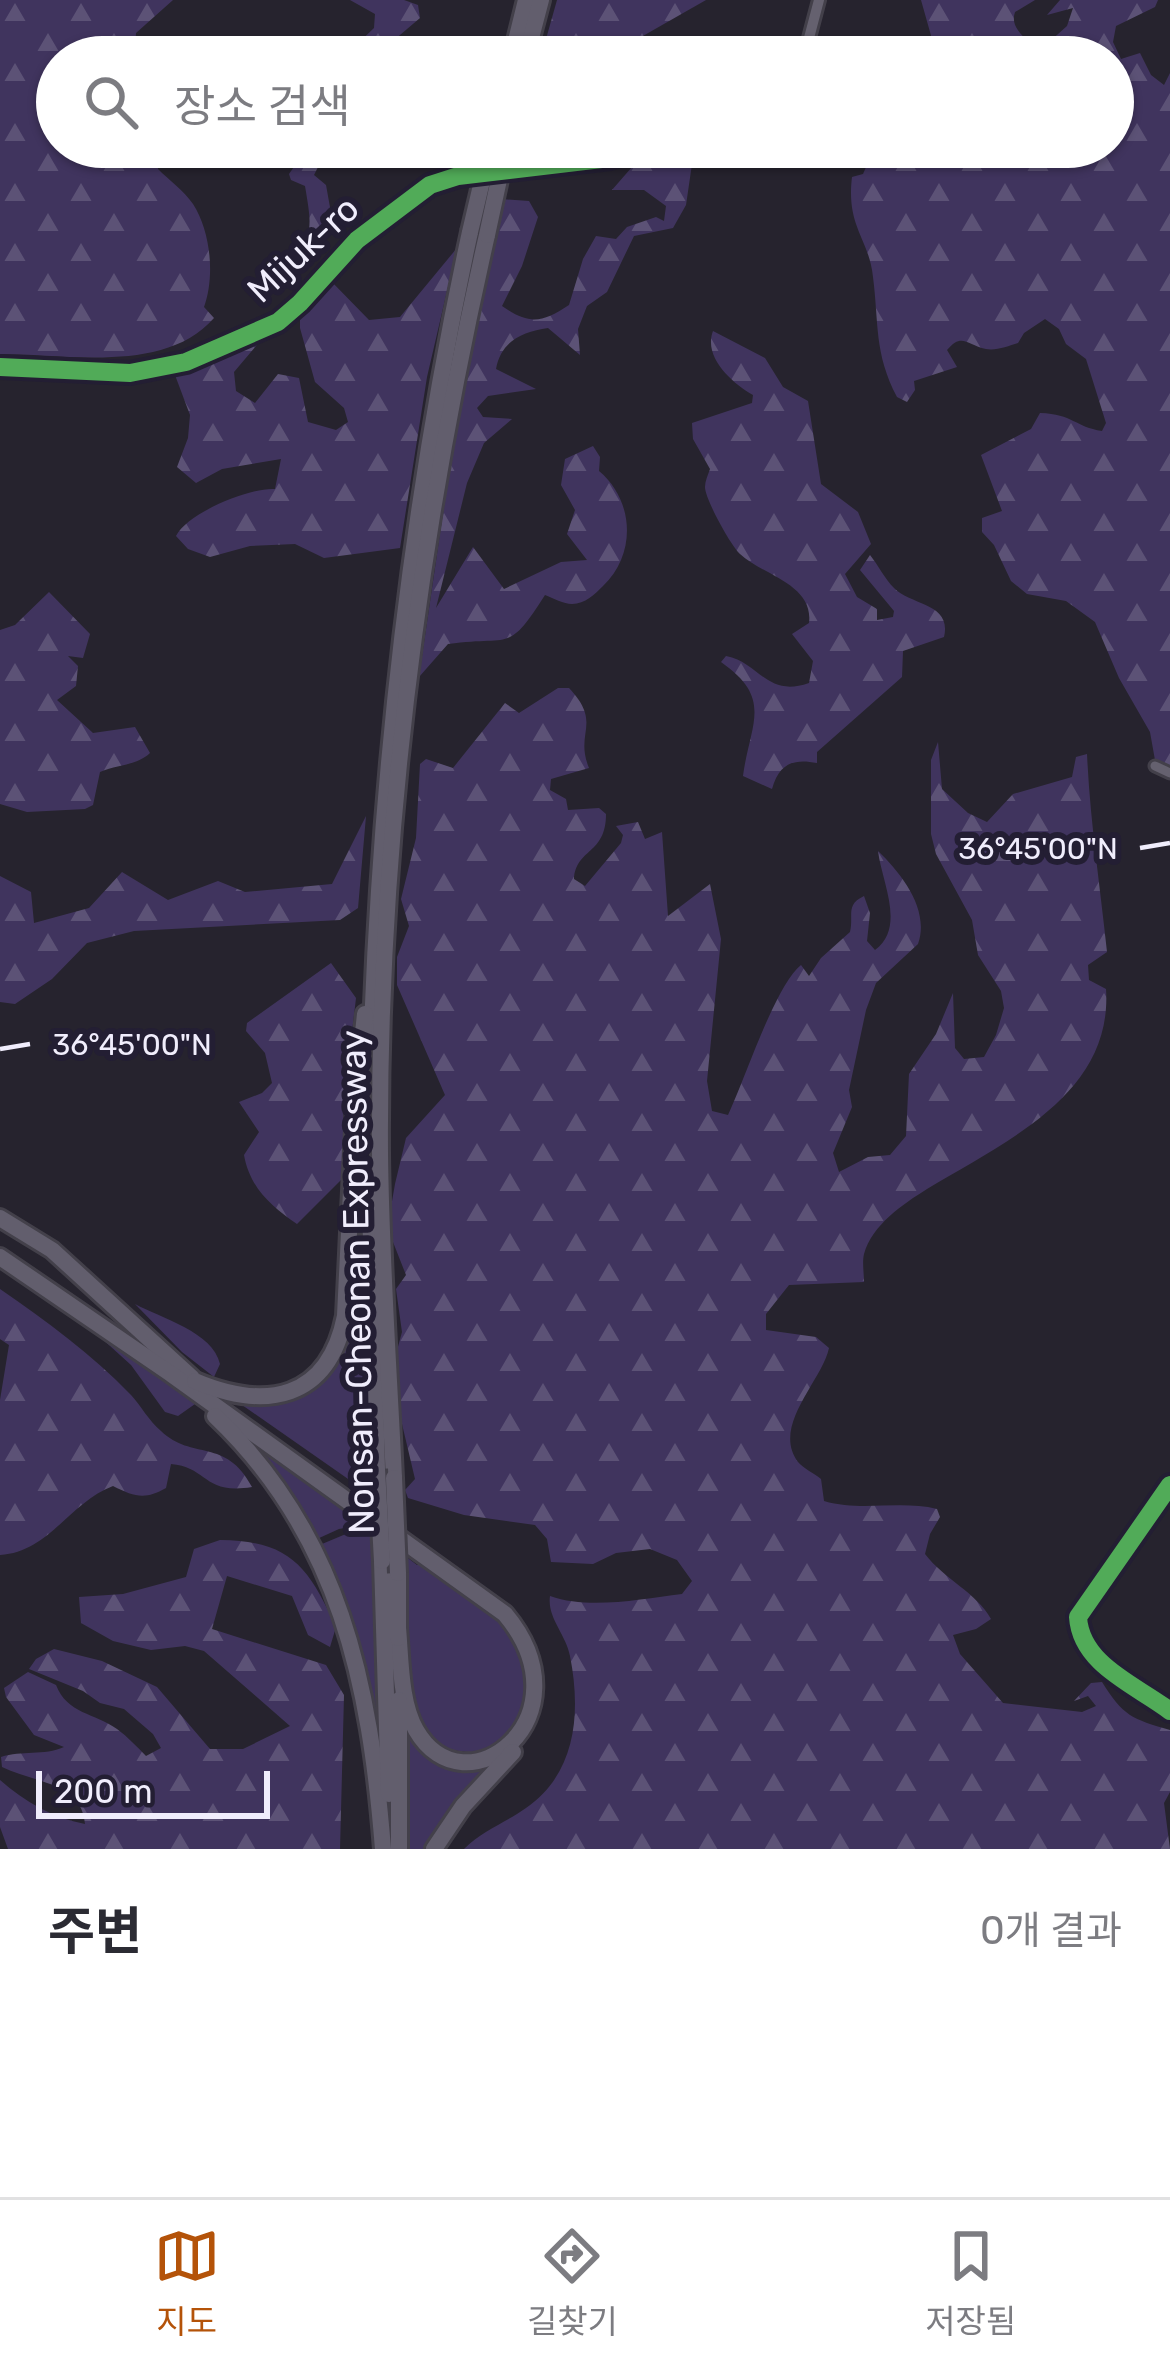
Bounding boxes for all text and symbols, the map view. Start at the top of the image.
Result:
search box [36,36,1134,168]
icon: search [78,69,144,135]
text: 장소 검색 [174,80,351,133]
street label: Mijuk-ro [238,187,368,311]
text: 36°45'00"N [958,831,1118,867]
text: 36°45'00"N [52,1027,212,1063]
street label: Nonsan-Cheonan Expressway [331,1030,383,1534]
scale bar [36,1765,270,1818]
text: 200 m [54,1772,153,1811]
text: 주변 [48,1901,142,1962]
text: 0개 결과 [980,1908,1122,1954]
tab: 지도 [154,2223,220,2343]
tab: 길찾기 [527,2223,618,2343]
tab: 저장됨 [925,2223,1016,2343]

